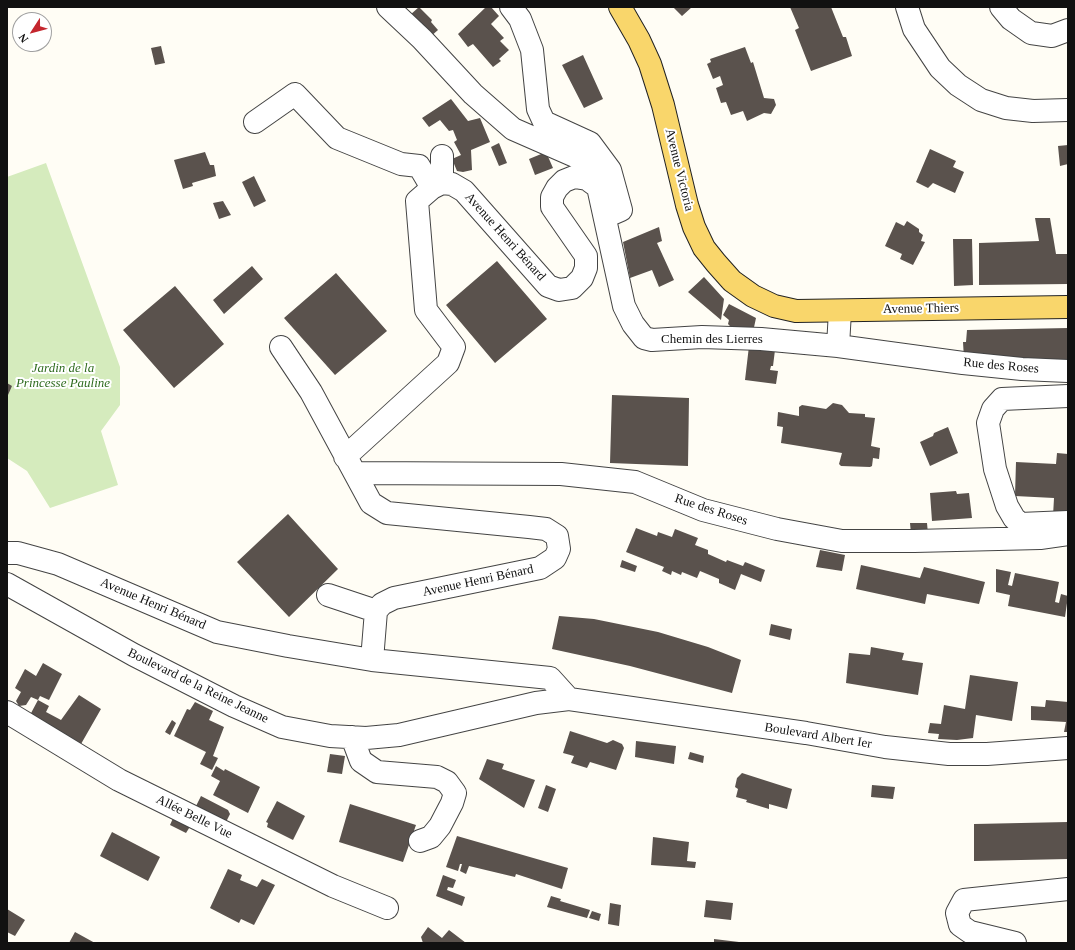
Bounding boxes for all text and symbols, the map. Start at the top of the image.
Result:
north arrow [12,12,52,52]
text: N [16,32,30,45]
street label: Avenue Victoria [661,127,697,213]
street label: Avenue Henri Bénard [461,190,549,284]
street label: Avenue Thiers [883,301,959,317]
street label: Chemin des Lierres [661,332,763,348]
street label: Rue des Roses [963,355,1039,377]
park label: Jardin de la Princesse Pauline [16,361,110,392]
street label: Rue des Roses [673,491,749,529]
street label: Avenue Henri Bénard [421,562,535,600]
street label: Avenue Henri Bénard [98,575,208,633]
street label: Boulevard de la Reine Jeanne [125,645,271,727]
street label: Boulevard Albert Ier [763,720,873,752]
street label: Allée Belle Vue [153,792,235,842]

